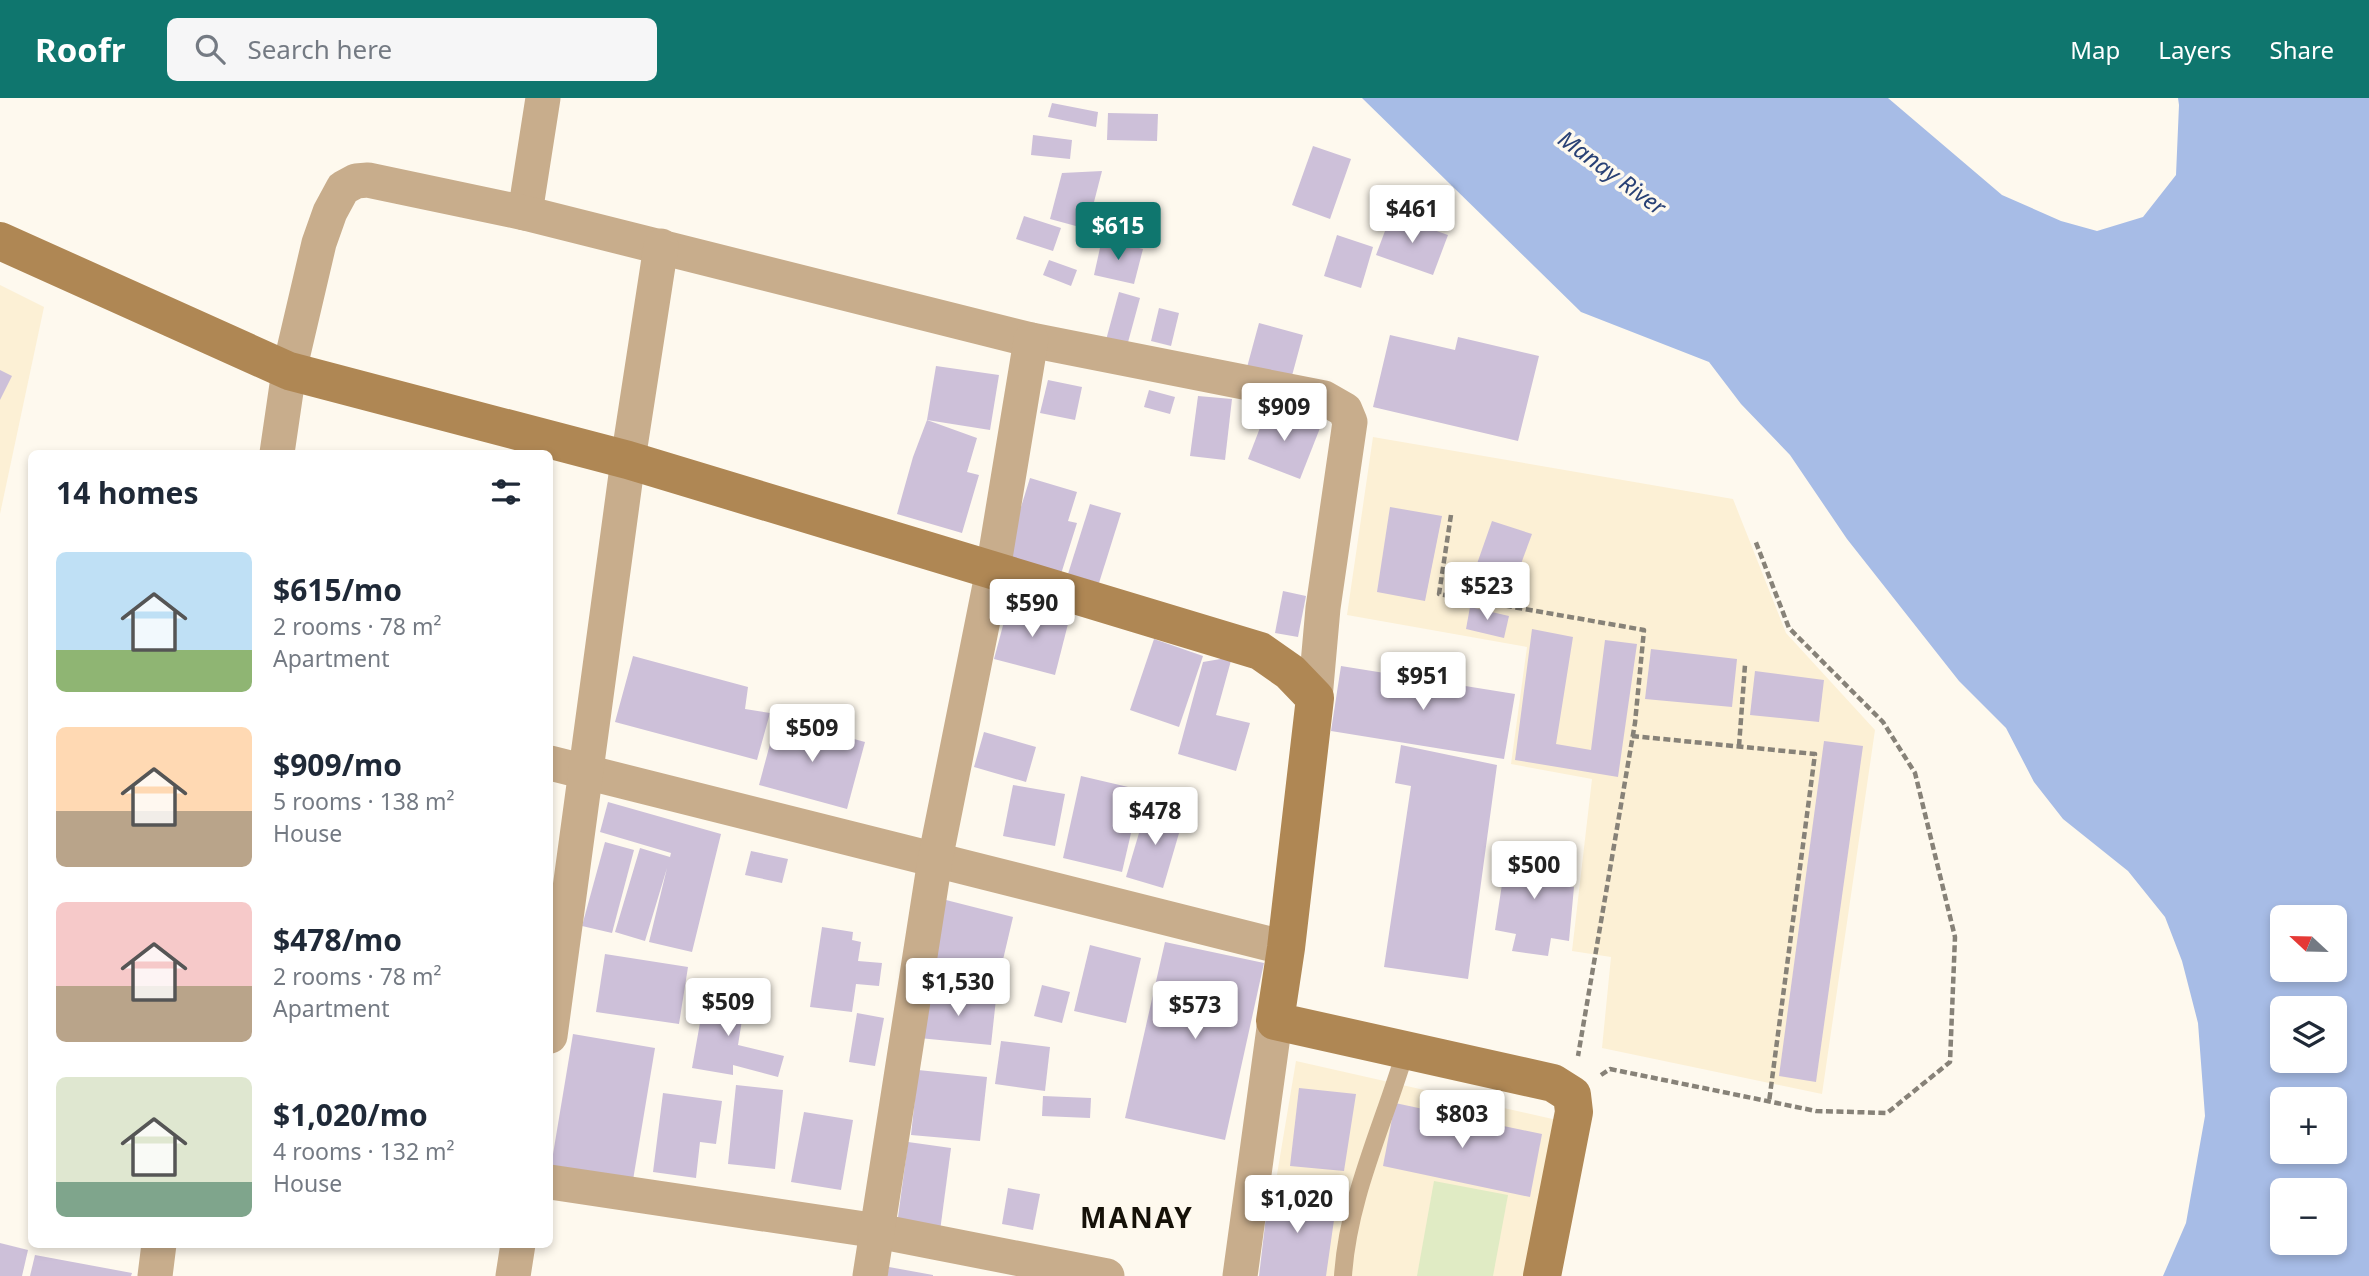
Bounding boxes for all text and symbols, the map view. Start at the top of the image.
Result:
search box [167,18,657,81]
text: Roofr [35,27,125,72]
icon: search [191,30,229,68]
text: Search here [247,31,392,67]
text: Map [2070,33,2120,66]
text: Layers [2158,33,2232,66]
text: Share [2270,33,2334,66]
water label: Manay River [1552,122,1674,223]
pin: $461 [1371,186,1453,245]
text: $461 [1386,192,1438,224]
pin: $615 [1077,202,1159,262]
text: $615 [1092,209,1144,241]
pin: $909 [1243,384,1325,443]
text: $909 [1258,390,1310,422]
text: 14 homes [56,472,199,513]
icon: filters [487,473,525,511]
pin: $523 [1446,562,1528,622]
text: $615/mo [273,569,402,610]
text: $523 [1461,569,1513,601]
icon: home [112,580,196,664]
pin: $590 [991,580,1073,639]
text: $590 [1006,586,1058,618]
text: 2 rooms · 78 m² [273,610,442,642]
text: Apartment [273,642,390,674]
pin: $951 [1382,652,1464,712]
text: $951 [1397,659,1449,691]
pin: $509 [771,704,853,764]
text: $509 [786,711,838,743]
text: $909/mo [273,744,402,785]
icon: home [112,755,196,839]
text: 5 rooms · 138 m² [273,785,455,817]
pin: $478 [1114,788,1196,847]
text: $478 [1129,794,1181,826]
text: House [273,817,342,849]
pin: $500 [1493,842,1575,901]
text: $500 [1508,848,1560,880]
north arrow [2270,905,2347,982]
map controls [2270,905,2347,1255]
text: $478/mo [273,919,402,960]
icon: home [112,930,196,1014]
pin: $1,530 [901,958,1015,1018]
text: 2 rooms · 78 m² [273,960,442,992]
text: $1,530 [922,965,994,997]
pin: $509 [687,978,769,1038]
pin: $573 [1154,982,1236,1041]
text: $509 [702,985,754,1017]
text: $573 [1169,988,1221,1020]
text: Apartment [273,992,390,1024]
button: layers [2270,996,2347,1073]
button: + [2270,1087,2347,1164]
pin: $803 [1421,1090,1503,1150]
text: $1,020/mo [273,1094,428,1135]
text: $803 [1436,1097,1488,1129]
icon: home [112,1105,196,1189]
text: 4 rooms · 132 m² [273,1135,455,1167]
text: House [273,1167,342,1199]
pin: $1,020 [1240,1176,1354,1235]
button: − [2270,1178,2347,1255]
text: $1,020 [1261,1182,1333,1214]
district label: MANAY [1080,1198,1194,1236]

